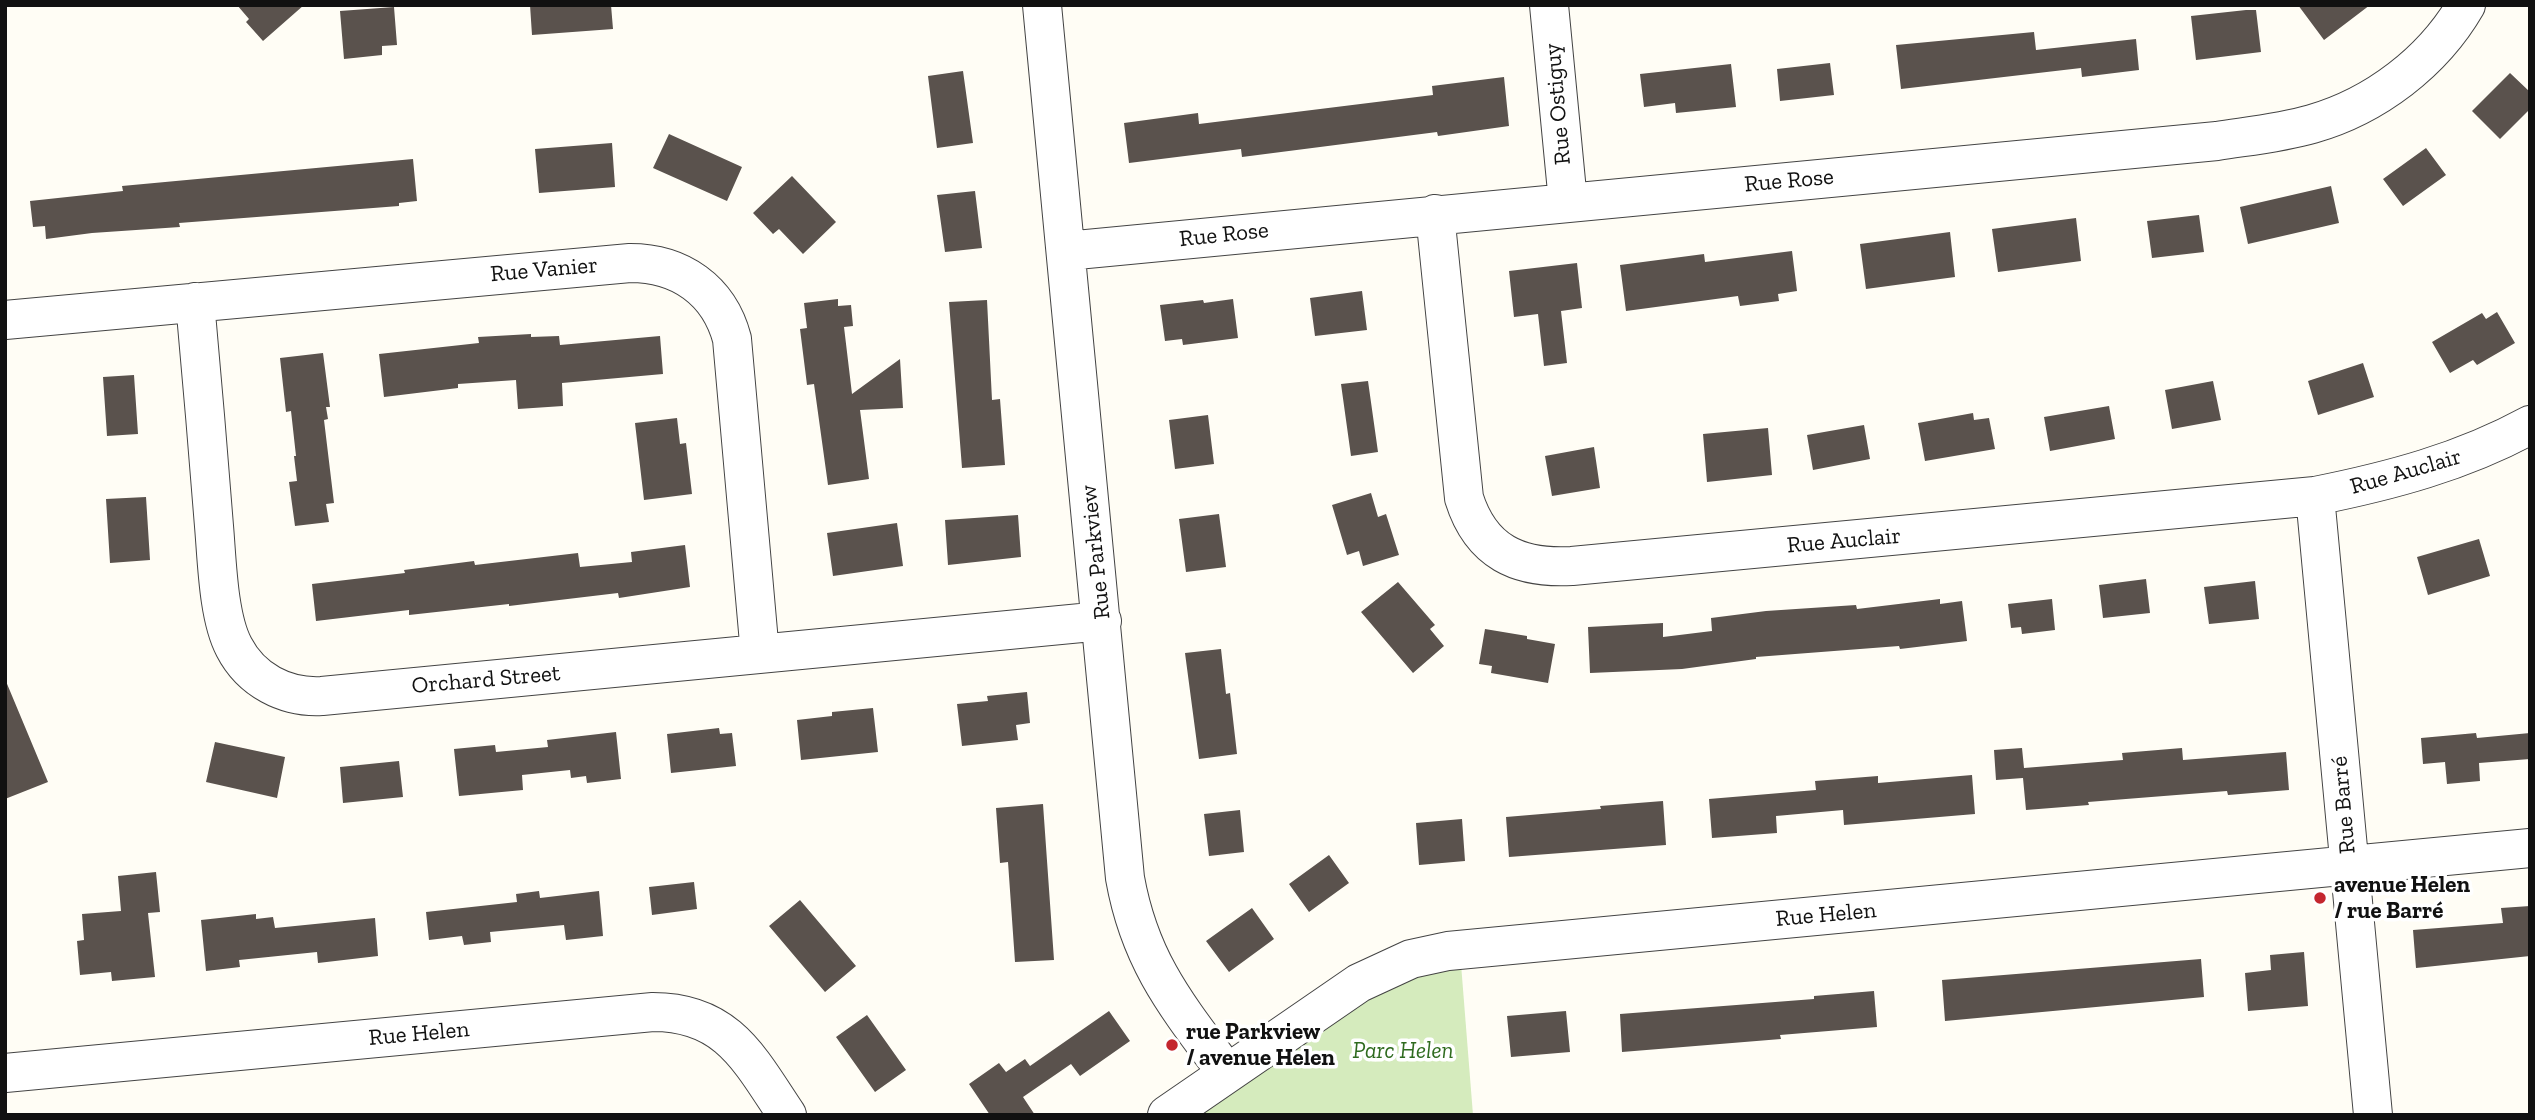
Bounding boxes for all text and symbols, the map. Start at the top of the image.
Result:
street label: Rue Ostiguy [1539,42,1577,166]
street label: Rue Rose [1743,163,1835,199]
street label: Rue Rose [1178,217,1270,253]
street label: Rue Vanier [489,252,599,288]
street label: Rue Auclair [2347,443,2465,501]
street label: Rue Parkview [1075,483,1117,621]
street label: Rue Auclair [1786,522,1902,560]
street label: Orchard Street [411,660,561,700]
street label: Rue Barré [2326,755,2362,855]
place label: avenue Helen / rue Barré [2334,871,2470,925]
marker: avenue Helen / rue Barré [2312,890,2328,906]
street label: Rue Helen [1775,897,1877,933]
street label: Rue Helen [368,1016,470,1052]
place label: rue Parkview / avenue Helen [1186,1018,1335,1072]
marker: rue Parkview / avenue Helen [1164,1037,1180,1053]
park label: Parc Helen [1352,1037,1454,1065]

